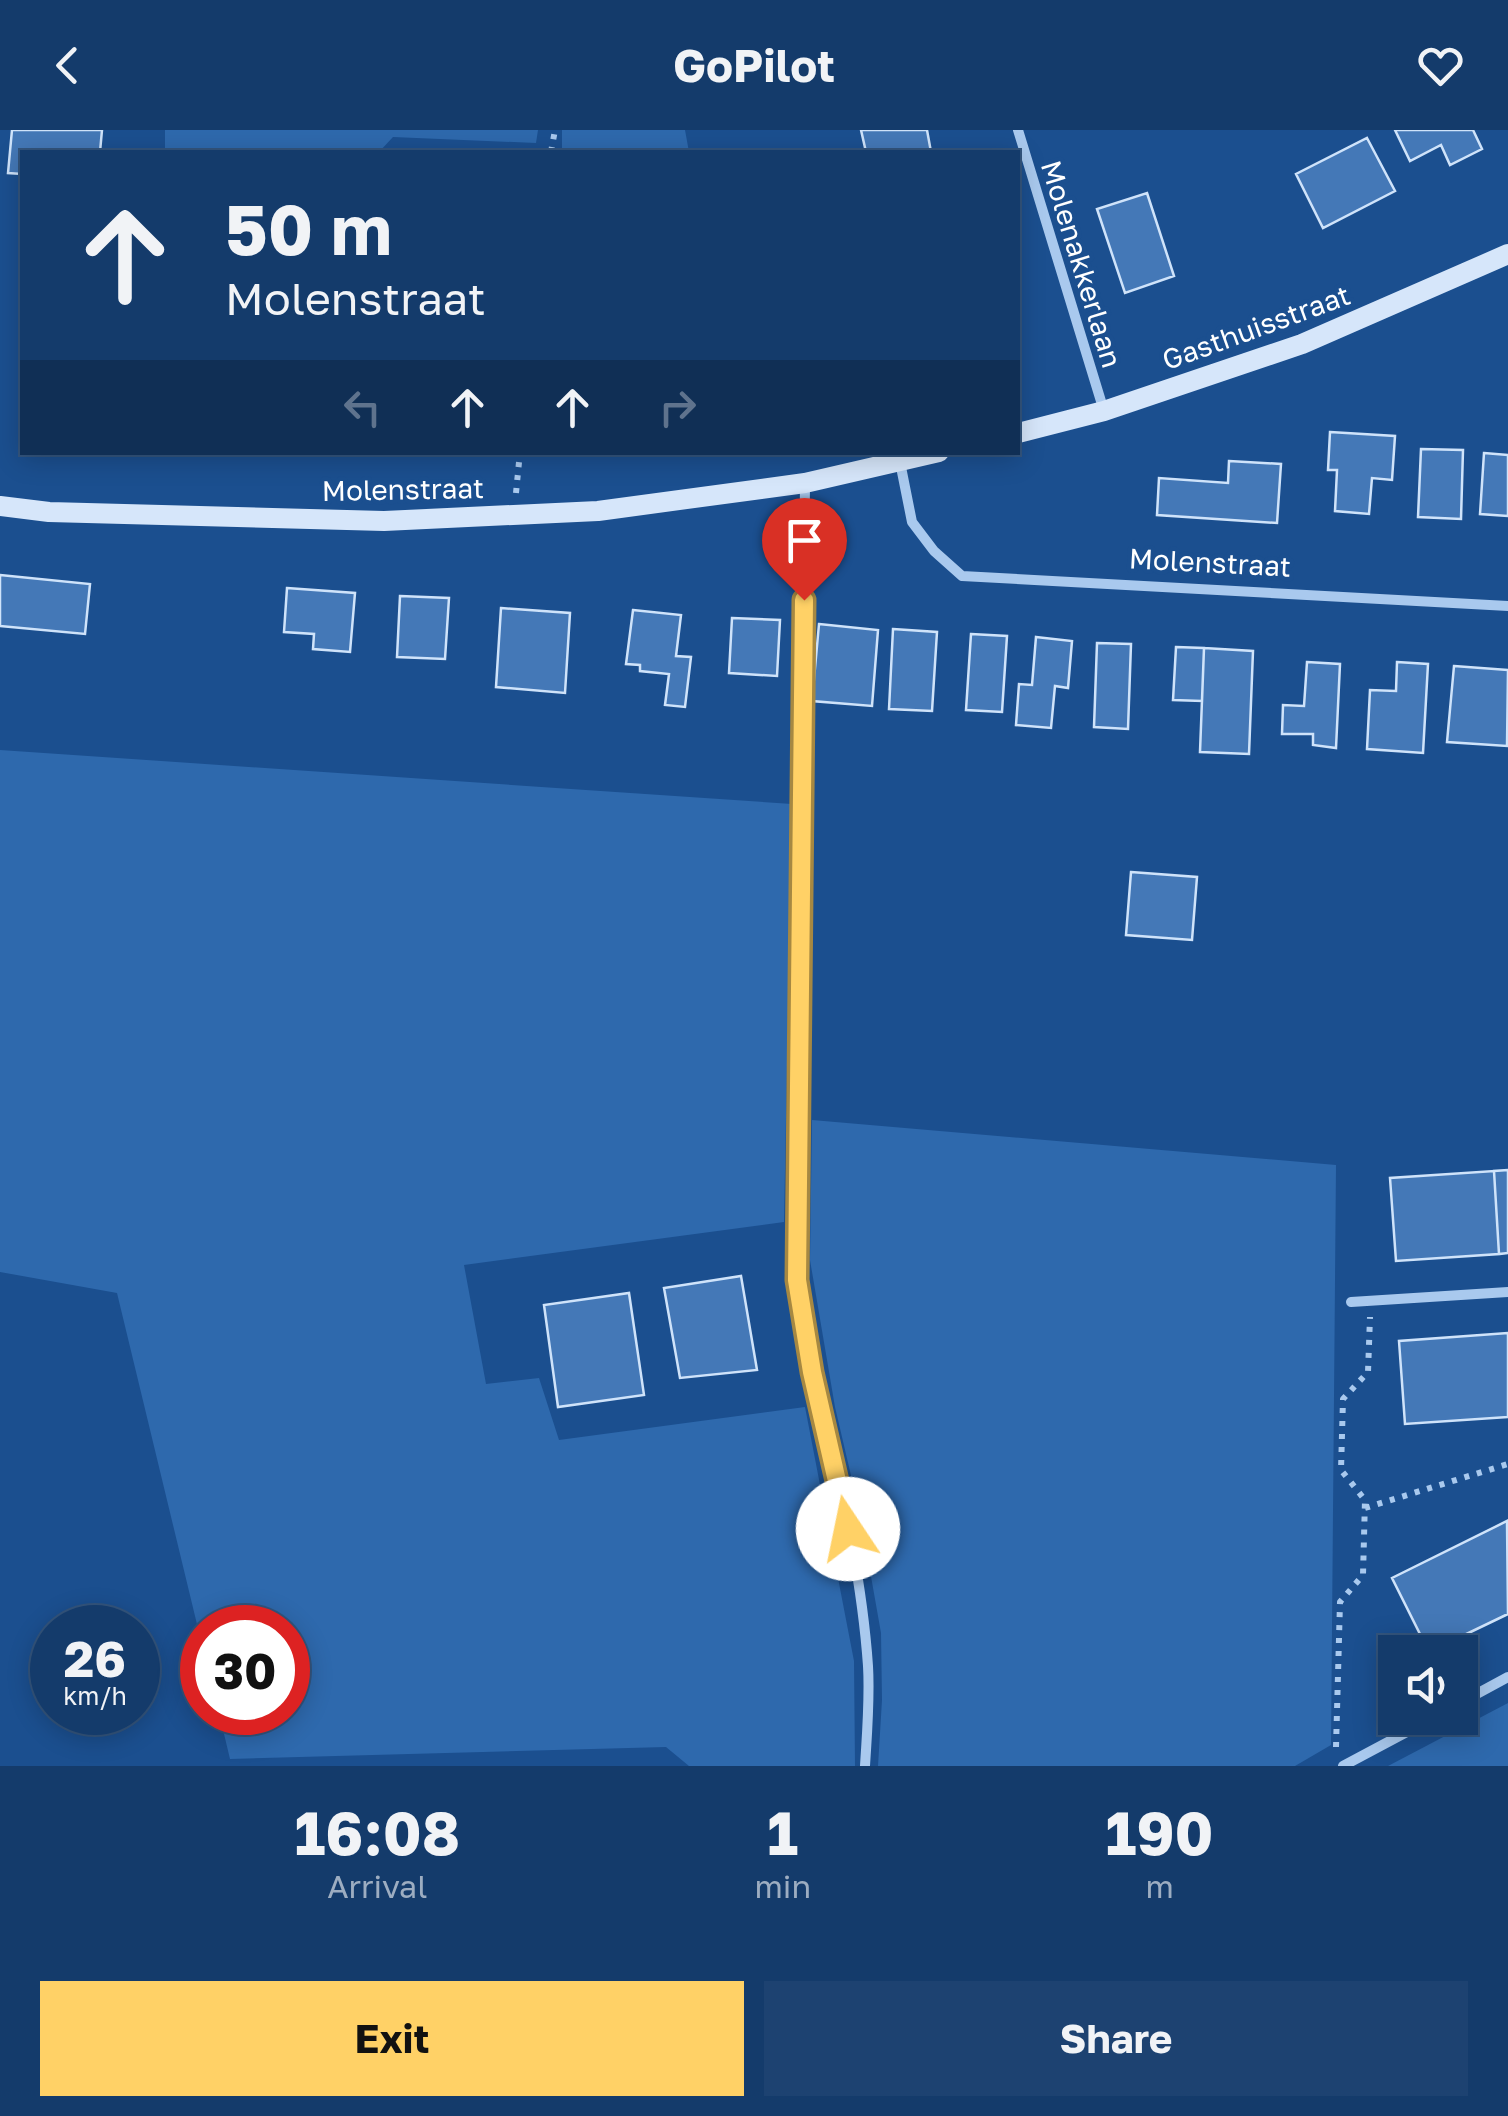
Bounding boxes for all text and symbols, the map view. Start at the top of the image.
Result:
icon: back [40,38,95,93]
text: GoPilot [673,38,835,92]
icon: heart [1413,38,1468,93]
street label: Molenakkerlaan [1035,156,1129,372]
text: 50 m [225,186,392,270]
icon: ahead [60,190,190,320]
text: Molenstraat [225,271,486,325]
street label: Gasthuisstraat [1158,278,1354,376]
icon: left [335,380,390,435]
icon: ahead [440,380,495,435]
icon: ahead [545,380,600,435]
icon: right [650,380,705,435]
street label: Molenstraat [322,471,484,507]
pin [762,498,847,601]
icon: arrive [777,513,832,568]
street label: Molenstraat [1128,541,1292,583]
position arrow [796,1477,900,1581]
speed limit sign: 30 [180,1605,310,1735]
text: 26 [64,1628,126,1688]
map controls [1378,1635,1478,1735]
button: sound [1378,1635,1478,1735]
text: km/h [63,1680,127,1711]
text: 16:08 [294,1796,460,1868]
text: 1 [767,1796,798,1868]
text: 190 [1106,1796,1214,1868]
text: Arrival [327,1867,427,1905]
text: min [755,1867,811,1905]
text: m [1145,1867,1174,1905]
button: Exit [40,1981,744,2096]
button: Share [764,1981,1468,2096]

